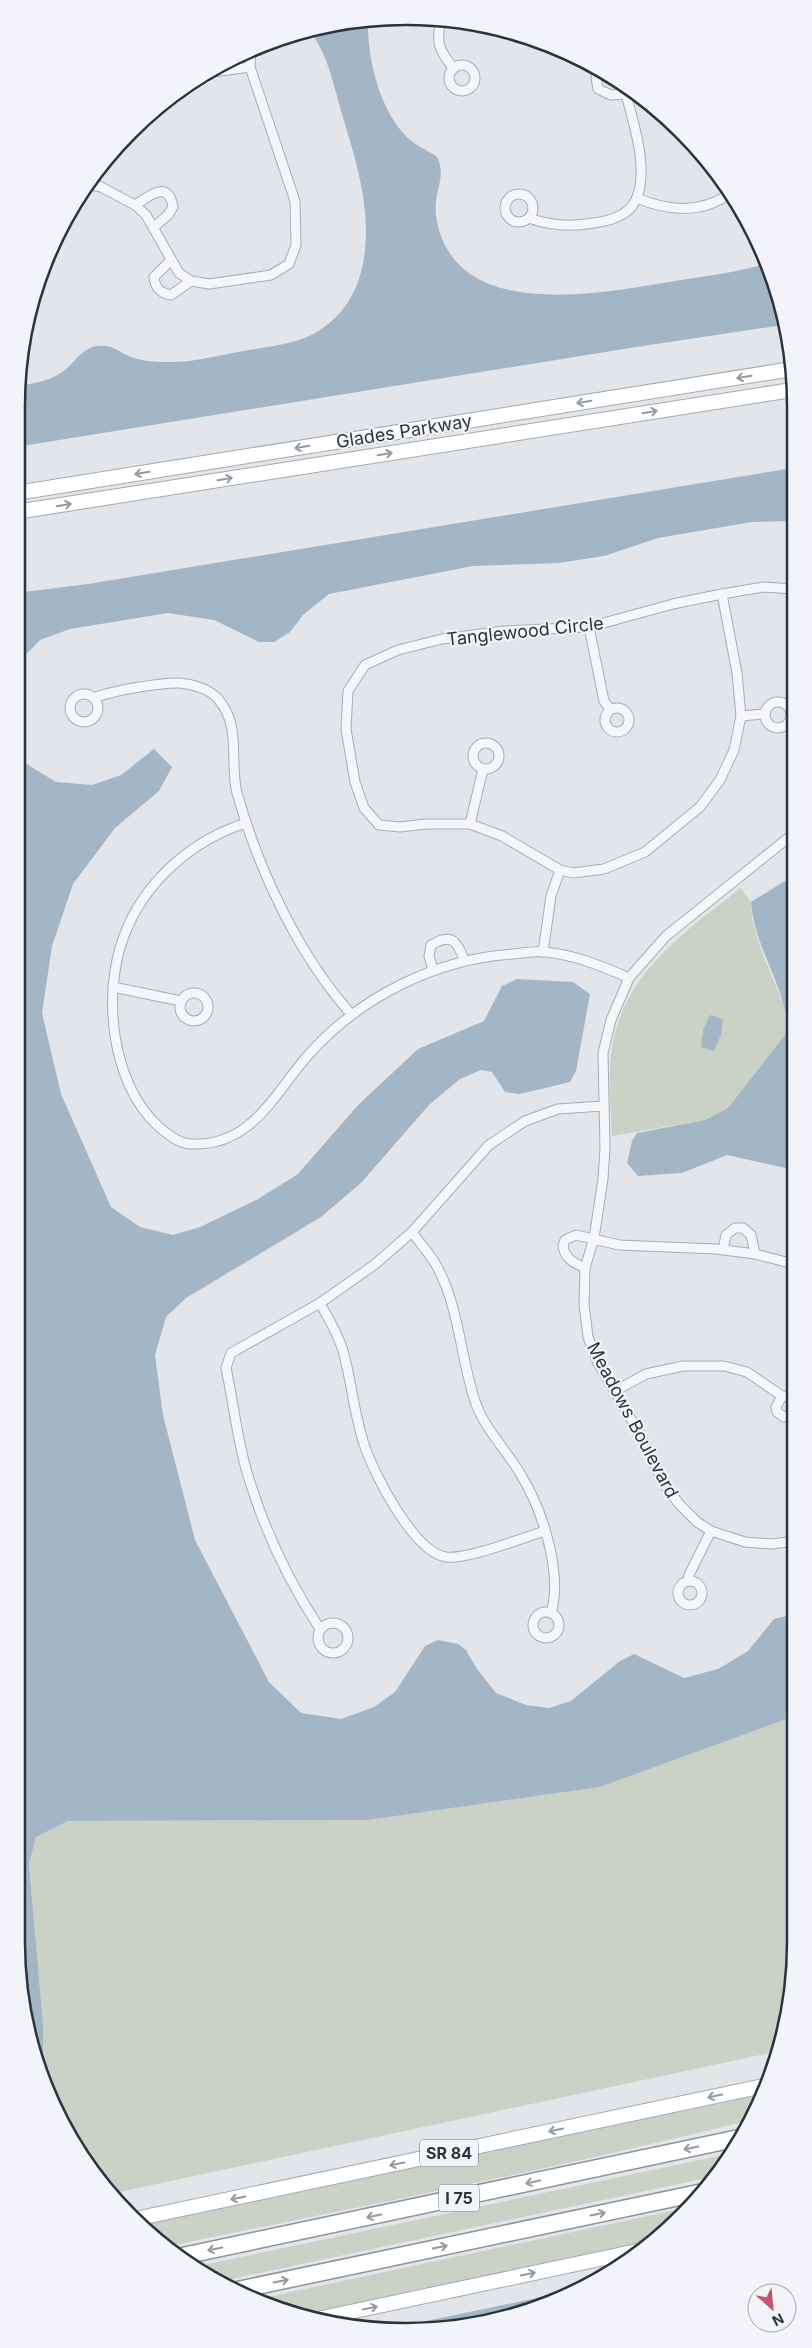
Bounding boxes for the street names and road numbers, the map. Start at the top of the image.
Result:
street label: Glades Parkway [335,410,473,452]
street label: Tanglewood Circle [445,612,605,650]
street label: Meadows Boulevard [583,1339,683,1501]
road number: SR 84 [420,2140,478,2166]
road number: I 75 [439,2184,479,2212]

